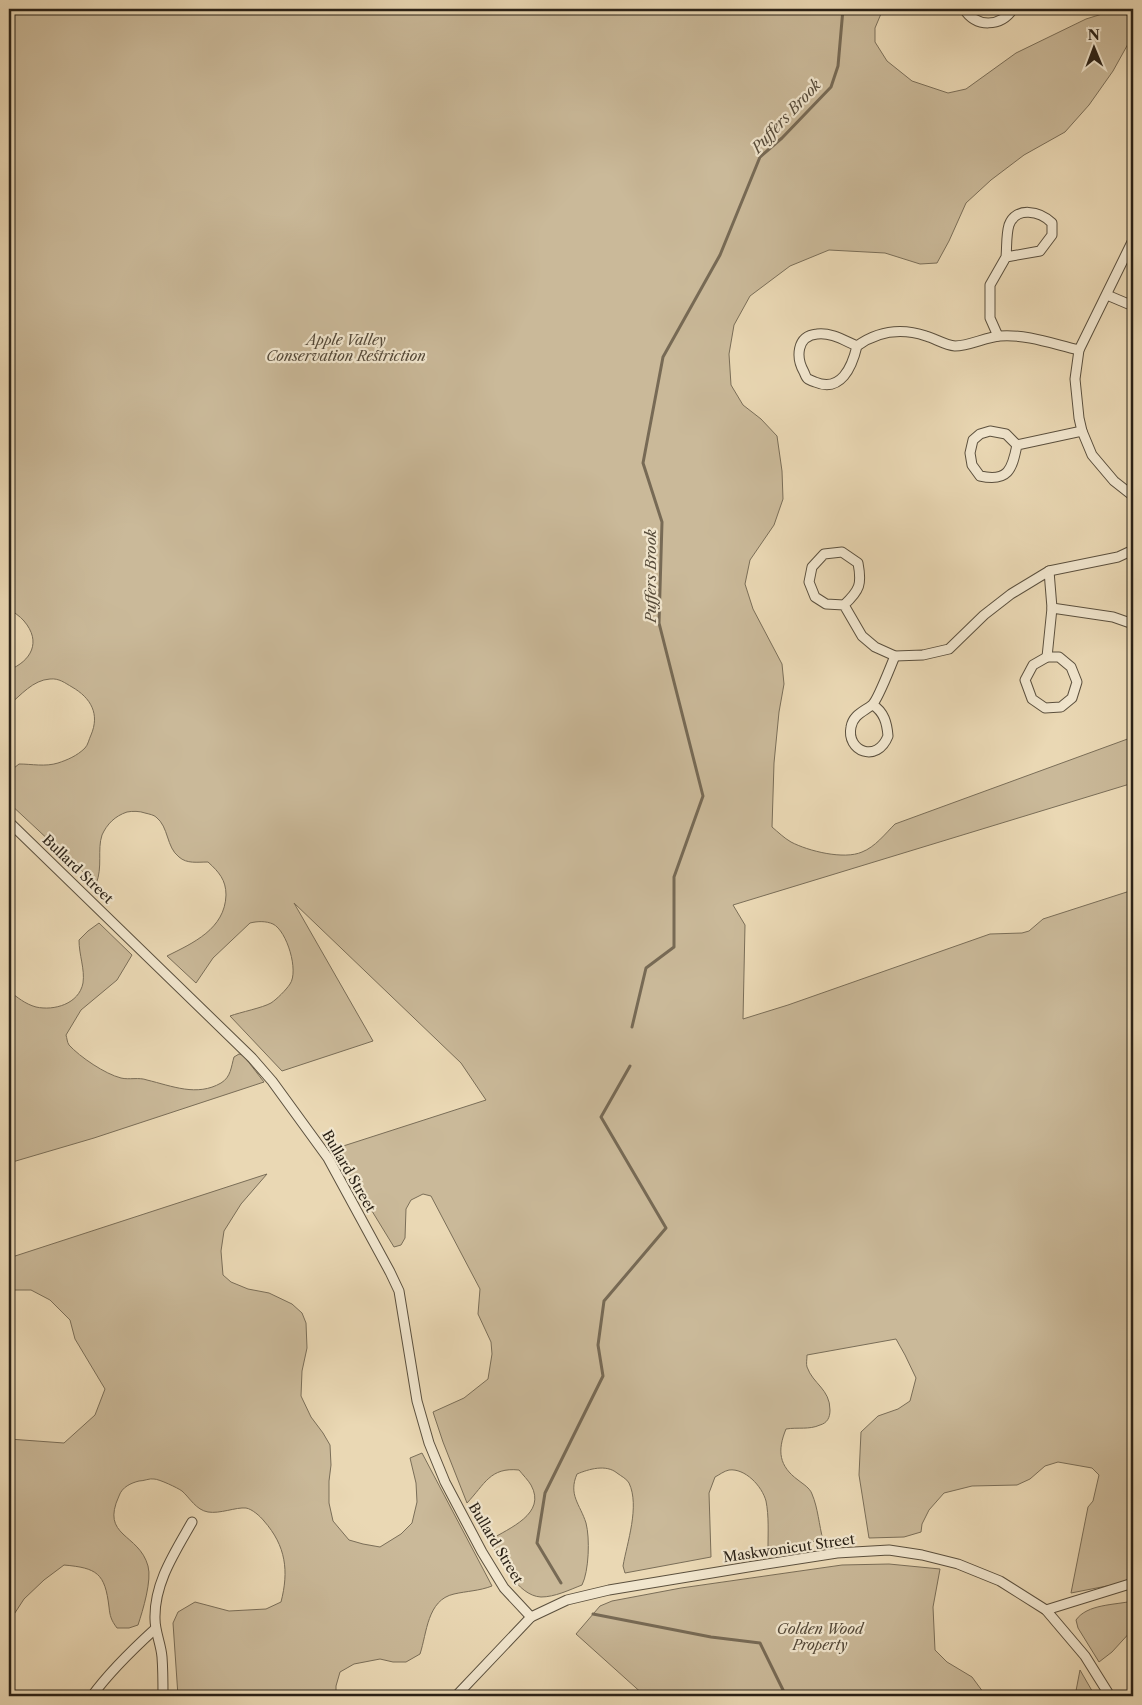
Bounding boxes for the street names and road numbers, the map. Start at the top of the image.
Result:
street label: Bullard Street [39,831,117,907]
street label: Bullard Street [318,1127,380,1215]
street label: Bullard Street [465,1499,527,1587]
street label: Maskwonicut Street [722,1530,856,1566]

